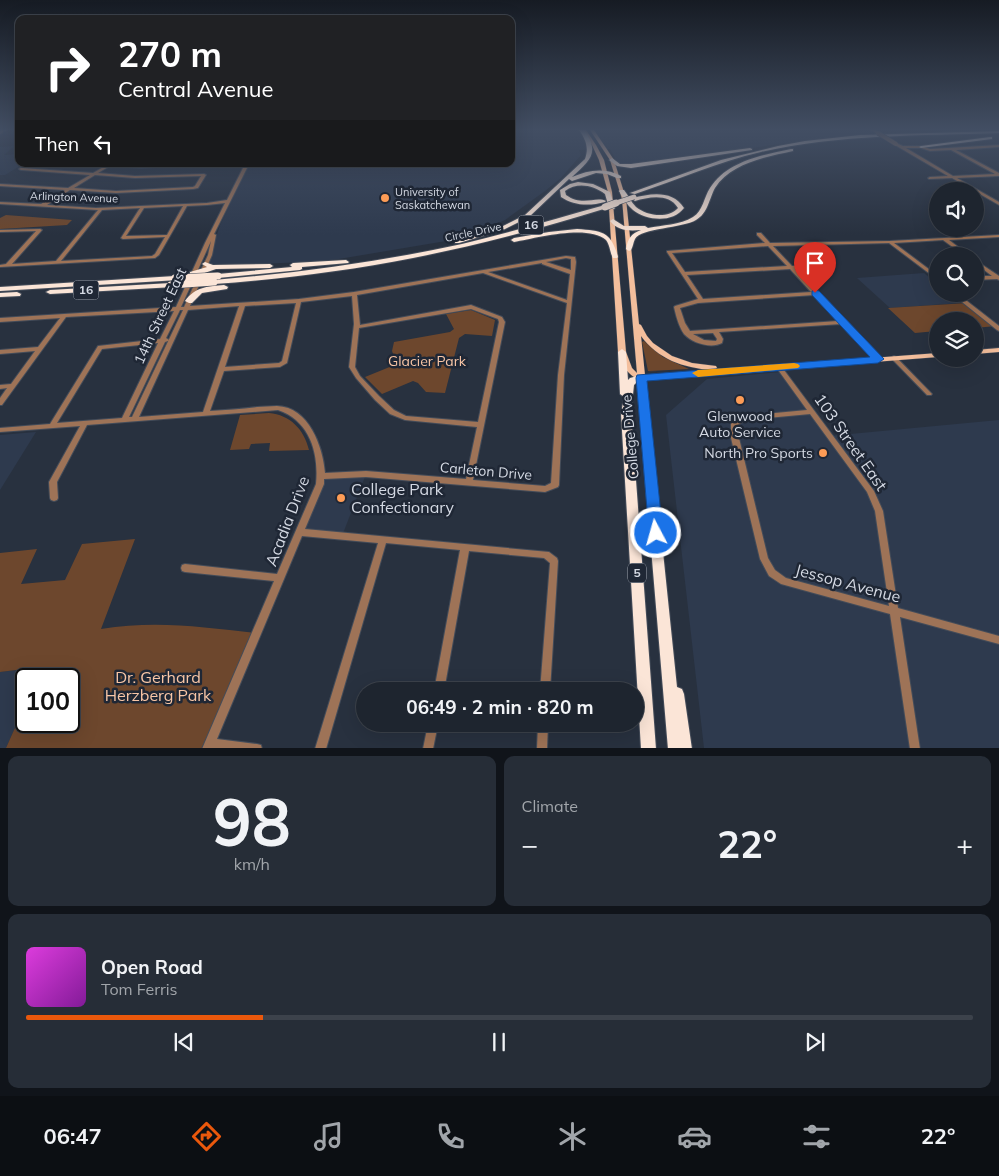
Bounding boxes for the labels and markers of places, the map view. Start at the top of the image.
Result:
place label: University of Saskatchewan [395,185,470,212]
marker: University of Saskatchewan [379,192,391,204]
pin [794,242,836,293]
marker: Glenwood Auto Service [734,394,746,406]
place label: Glenwood Auto Service [699,407,781,441]
place label: North Pro Sports [704,444,813,462]
marker: North Pro Sports [817,447,829,459]
place label: College Park Confectionary [351,479,455,517]
marker: College Park Confectionary [335,492,347,504]

